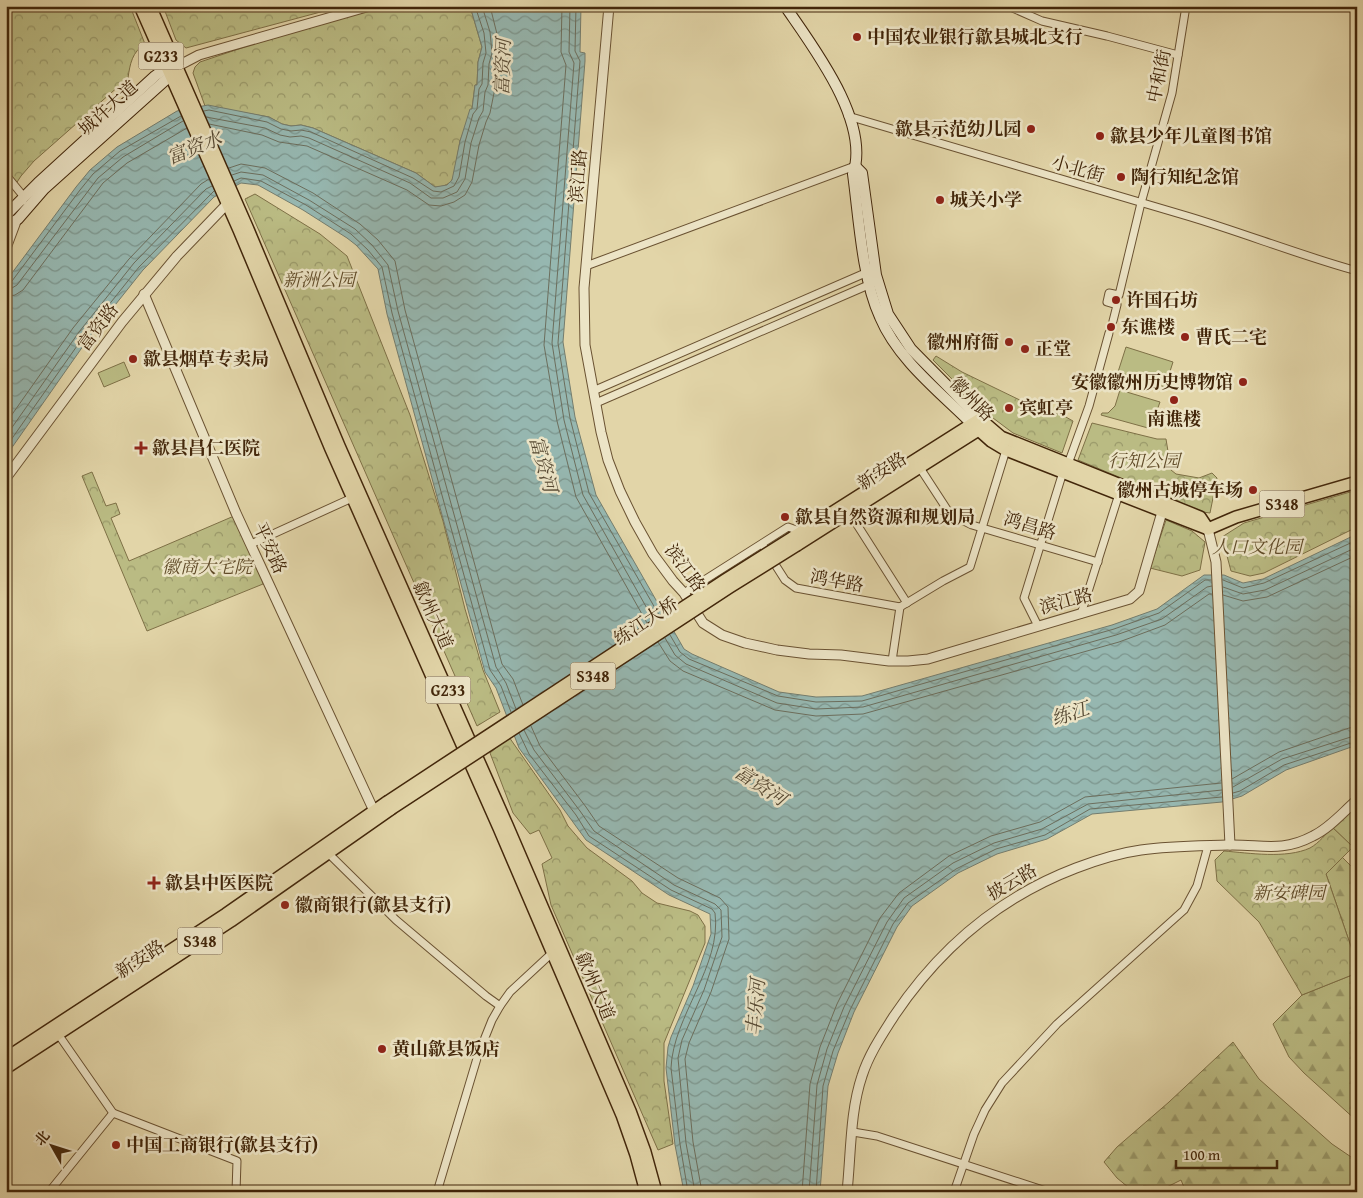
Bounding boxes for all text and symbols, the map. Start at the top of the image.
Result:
place label: 中国农业银行歙县城北支行 [867,23,1083,50]
marker: 中国农业银行歙县城北支行 [851,31,863,43]
water label: 富资河 [487,35,517,96]
road number: G233 [138,42,184,70]
street label: 中和街 [1140,47,1177,105]
street label: 城许大道 [72,74,143,142]
place label: 歙县示范幼儿园 [895,115,1021,142]
place label: 歙县少年儿童图书馆 [1110,122,1272,149]
water label: 富资水 [162,123,228,171]
marker: 歙县示范幼儿园 [1025,123,1037,135]
marker: 歙县少年儿童图书馆 [1094,130,1106,142]
street label: 滨江路 [562,148,593,204]
street label: 小北街 [1048,148,1108,189]
place label: 陶行知纪念馆 [1131,163,1239,190]
marker: 陶行知纪念馆 [1115,171,1127,183]
place label: 城关小学 [950,186,1022,213]
marker: 城关小学 [934,194,946,206]
park label: 新洲公园 [283,266,358,293]
place label: 许国石坊 [1126,286,1198,313]
marker: 许国石坊 [1110,294,1122,306]
street label: 富资路 [71,297,125,356]
place label: 东谯楼 [1121,313,1175,340]
marker: 东谯楼 [1105,321,1117,333]
place label: 曹氏二宅 [1195,323,1267,350]
place label: 徽州府衙 [927,328,999,355]
marker: 曹氏二宅 [1179,331,1191,343]
place label: 正堂 [1035,335,1071,362]
marker: 徽州府衙 [1003,336,1015,348]
marker: 正堂 [1019,343,1031,355]
place label: 歙县烟草专卖局 [143,345,269,372]
marker: 歙县烟草专卖局 [127,353,139,365]
place label: 安徽徽州历史博物馆 [1071,368,1233,395]
street label: 徽州路 [944,370,1001,427]
marker: 安徽徽州历史博物馆 [1237,376,1249,388]
place label: 宾虹亭 [1019,394,1073,421]
marker: 南谯楼 [1168,394,1180,406]
marker: 宾虹亭 [1003,402,1015,414]
place label: 南谯楼 [1147,405,1201,432]
water label: 富资河 [523,433,566,498]
place label: 歙县昌仁医院 [152,434,260,461]
marker: 歙县昌仁医院 [134,441,148,455]
street label: 新安路 [852,445,912,496]
park label: 行知公园 [1108,447,1183,474]
place label: 徽州古城停车场 [1117,476,1243,503]
marker: 徽州古城停车场 [1247,484,1259,496]
road number: S348 [1260,490,1304,518]
place label: 歙县自然资源和规划局 [795,503,975,530]
street label: 鸿昌路 [1000,505,1060,546]
marker: 歙县自然资源和规划局 [779,511,791,523]
street label: 平安路 [247,518,294,578]
park label: 人口文化园 [1212,533,1305,560]
street label: 滨江路 [659,538,712,597]
park label: 徽商大宅院 [162,553,255,580]
street label: 鸿华路 [808,563,866,598]
street label: 歙州大道 [406,576,460,653]
street label: 滨江路 [1036,580,1095,621]
street label: 练江大桥 [608,590,683,652]
road number: S348 [570,662,616,689]
road number: G233 [426,676,470,704]
water label: 练江 [1048,693,1095,732]
water label: 富资河 [729,758,795,814]
street label: 披云路 [982,856,1042,907]
place label: 歙县中医医院 [165,869,273,896]
marker: 歙县中医医院 [147,876,161,890]
park label: 新安碑园 [1253,879,1328,906]
place label: 徽商银行(歙县支行) [295,891,451,918]
marker: 徽商银行(歙县支行) [279,899,291,911]
road number: S348 [178,928,222,954]
street label: 新安路 [110,933,170,985]
street label: 歙州大道 [569,947,622,1024]
water label: 丰乐河 [739,974,772,1037]
place label: 黄山歙县饭店 [392,1035,500,1062]
marker: 黄山歙县饭店 [376,1043,388,1055]
north arrow [28,1120,78,1170]
text: 北 [30,1126,54,1150]
place label: 中国工商银行(歙县支行) [126,1131,318,1158]
scale bar [1176,1138,1277,1170]
marker: 中国工商银行(歙县支行) [110,1139,122,1151]
text: 100 m [1183,1144,1221,1165]

